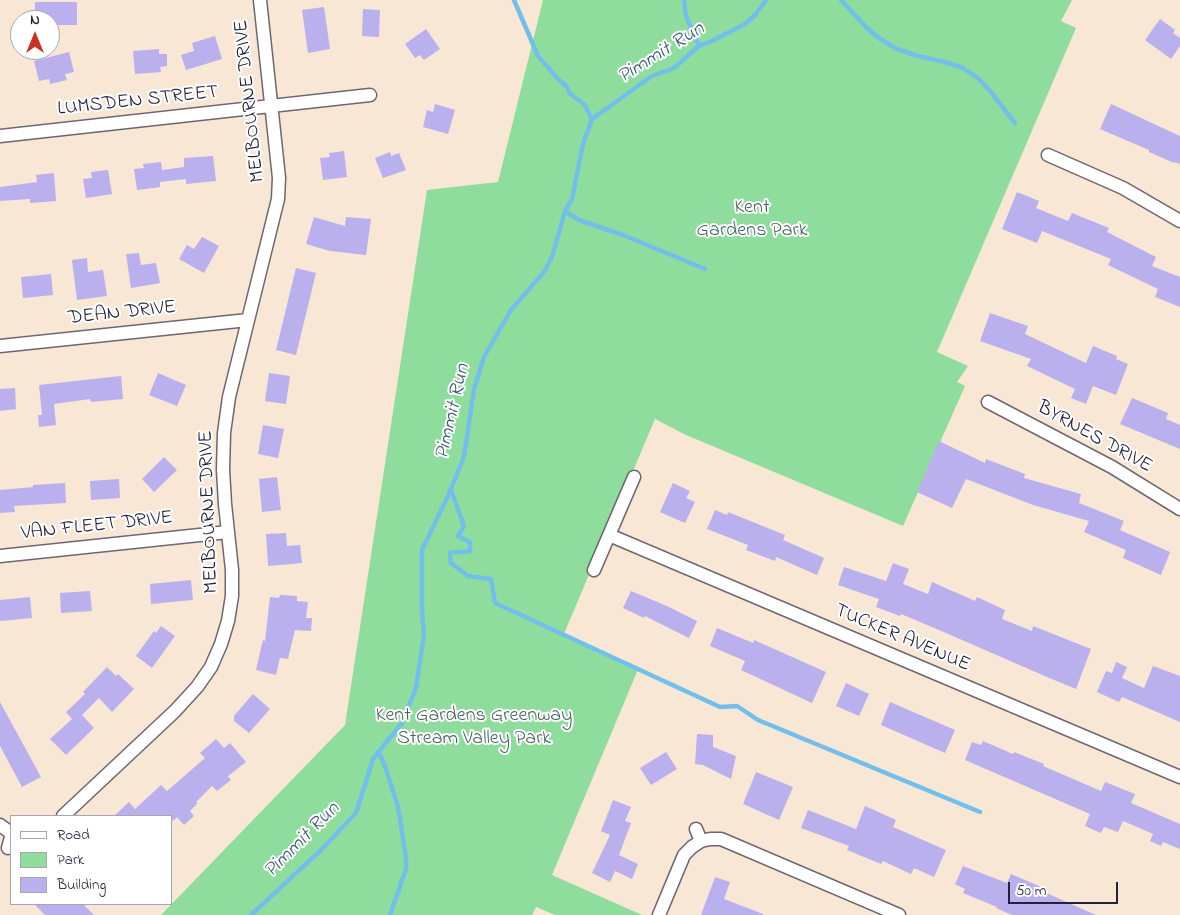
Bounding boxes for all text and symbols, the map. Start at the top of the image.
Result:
north arrow [10,10,60,60]
text: N [30,10,40,31]
water label: Pimmit Run [614,18,710,90]
street label: MELBOURNE DRIVE [231,19,271,183]
street label: LUMSDEN STREET [56,82,220,122]
park label: Kent Gardens Park [697,197,807,244]
street label: DEAN DRIVE [67,296,177,332]
water label: Pimmit Run [431,362,477,462]
street label: BYRNES DRIVE [1032,396,1156,480]
street label: MELBOURNE DRIVE [195,430,225,594]
street label: VAN FLEET DRIVE [20,507,174,547]
street label: TUCKER AVENUE [831,600,973,678]
park label: Kent Gardens Greenway Stream Valley Park [376,705,572,752]
water label: Pimmit Run [260,798,346,884]
legend [10,815,172,905]
text: Road [57,824,90,846]
text: Park [57,849,84,871]
scale bar [1010,872,1120,904]
text: Building [57,874,106,896]
text: 50 m [1016,880,1046,902]

